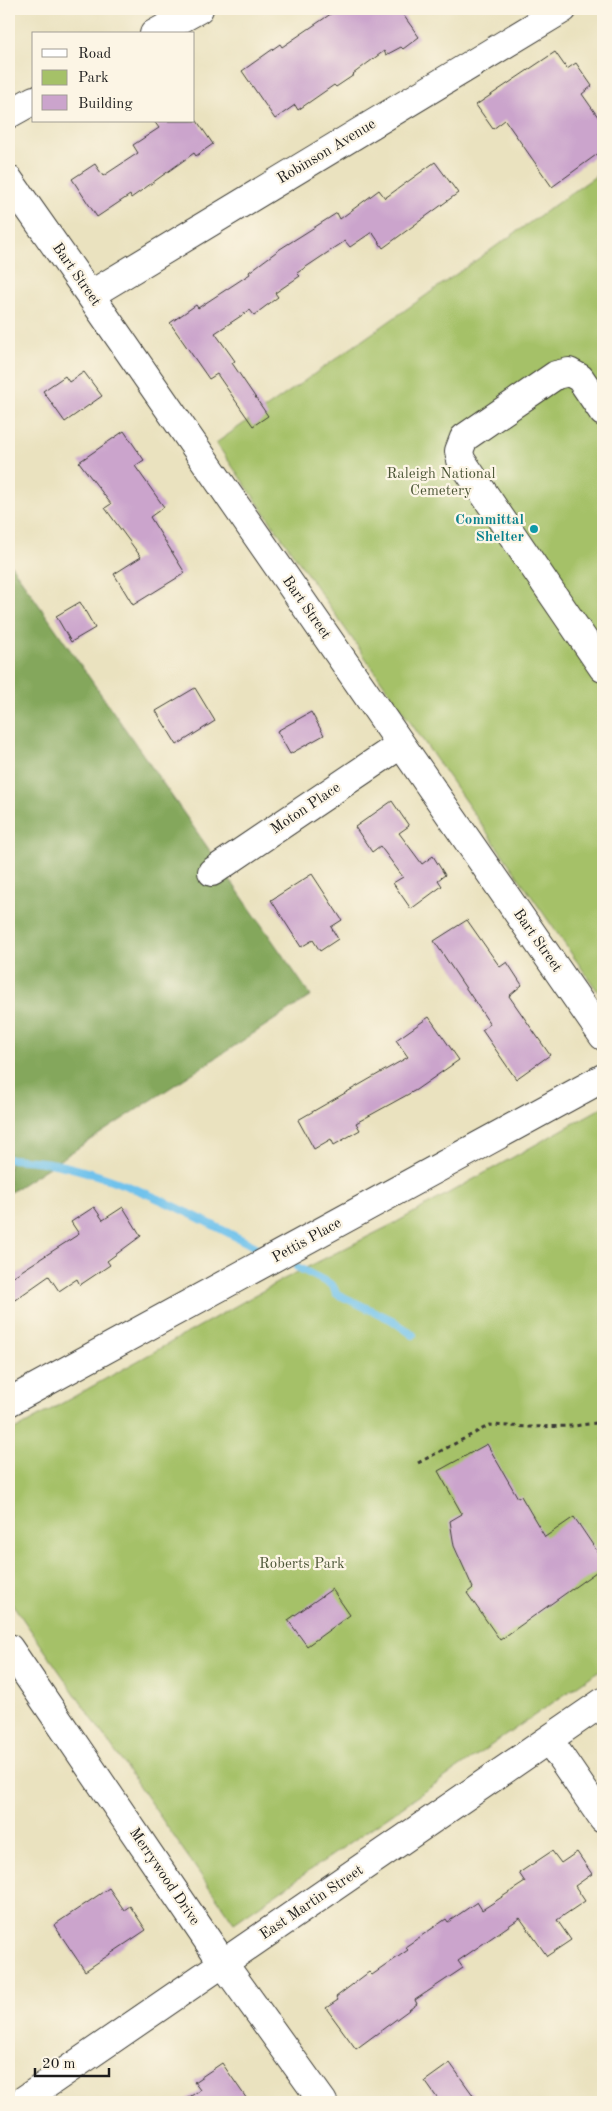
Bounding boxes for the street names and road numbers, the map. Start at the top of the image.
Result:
street label: Robinson Avenue [275,117,379,187]
street label: Bart Street [49,241,103,309]
street label: Bart Street [279,574,333,642]
street label: Moton Place [269,780,343,838]
street label: Bart Street [510,907,564,975]
street label: Pettis Place [270,1216,344,1266]
street label: Merrywood Drive [126,1826,202,1928]
street label: East Martin Street [258,1863,366,1943]

